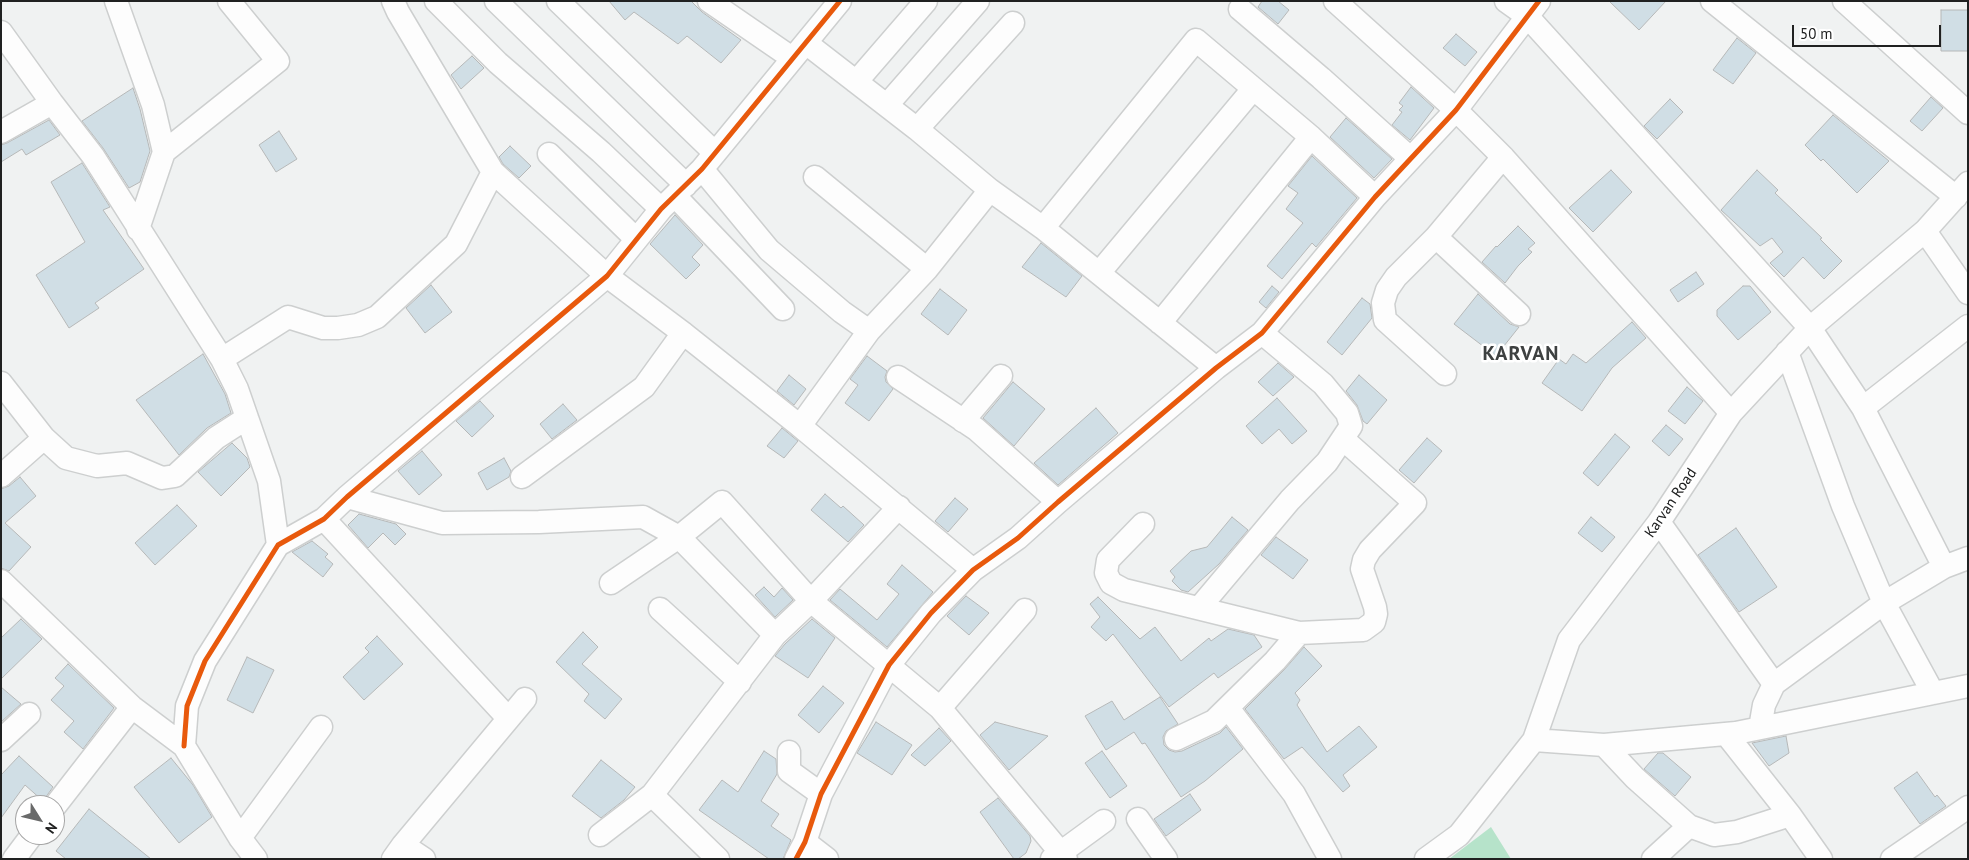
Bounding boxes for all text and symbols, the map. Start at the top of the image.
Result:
scale bar [1794,15,1943,47]
text: 50 m [1800,24,1833,43]
district label: KARVAN [1482,342,1560,366]
street label: Karvan Road [1641,465,1701,541]
north arrow [15,795,65,845]
text: N [41,819,61,837]

